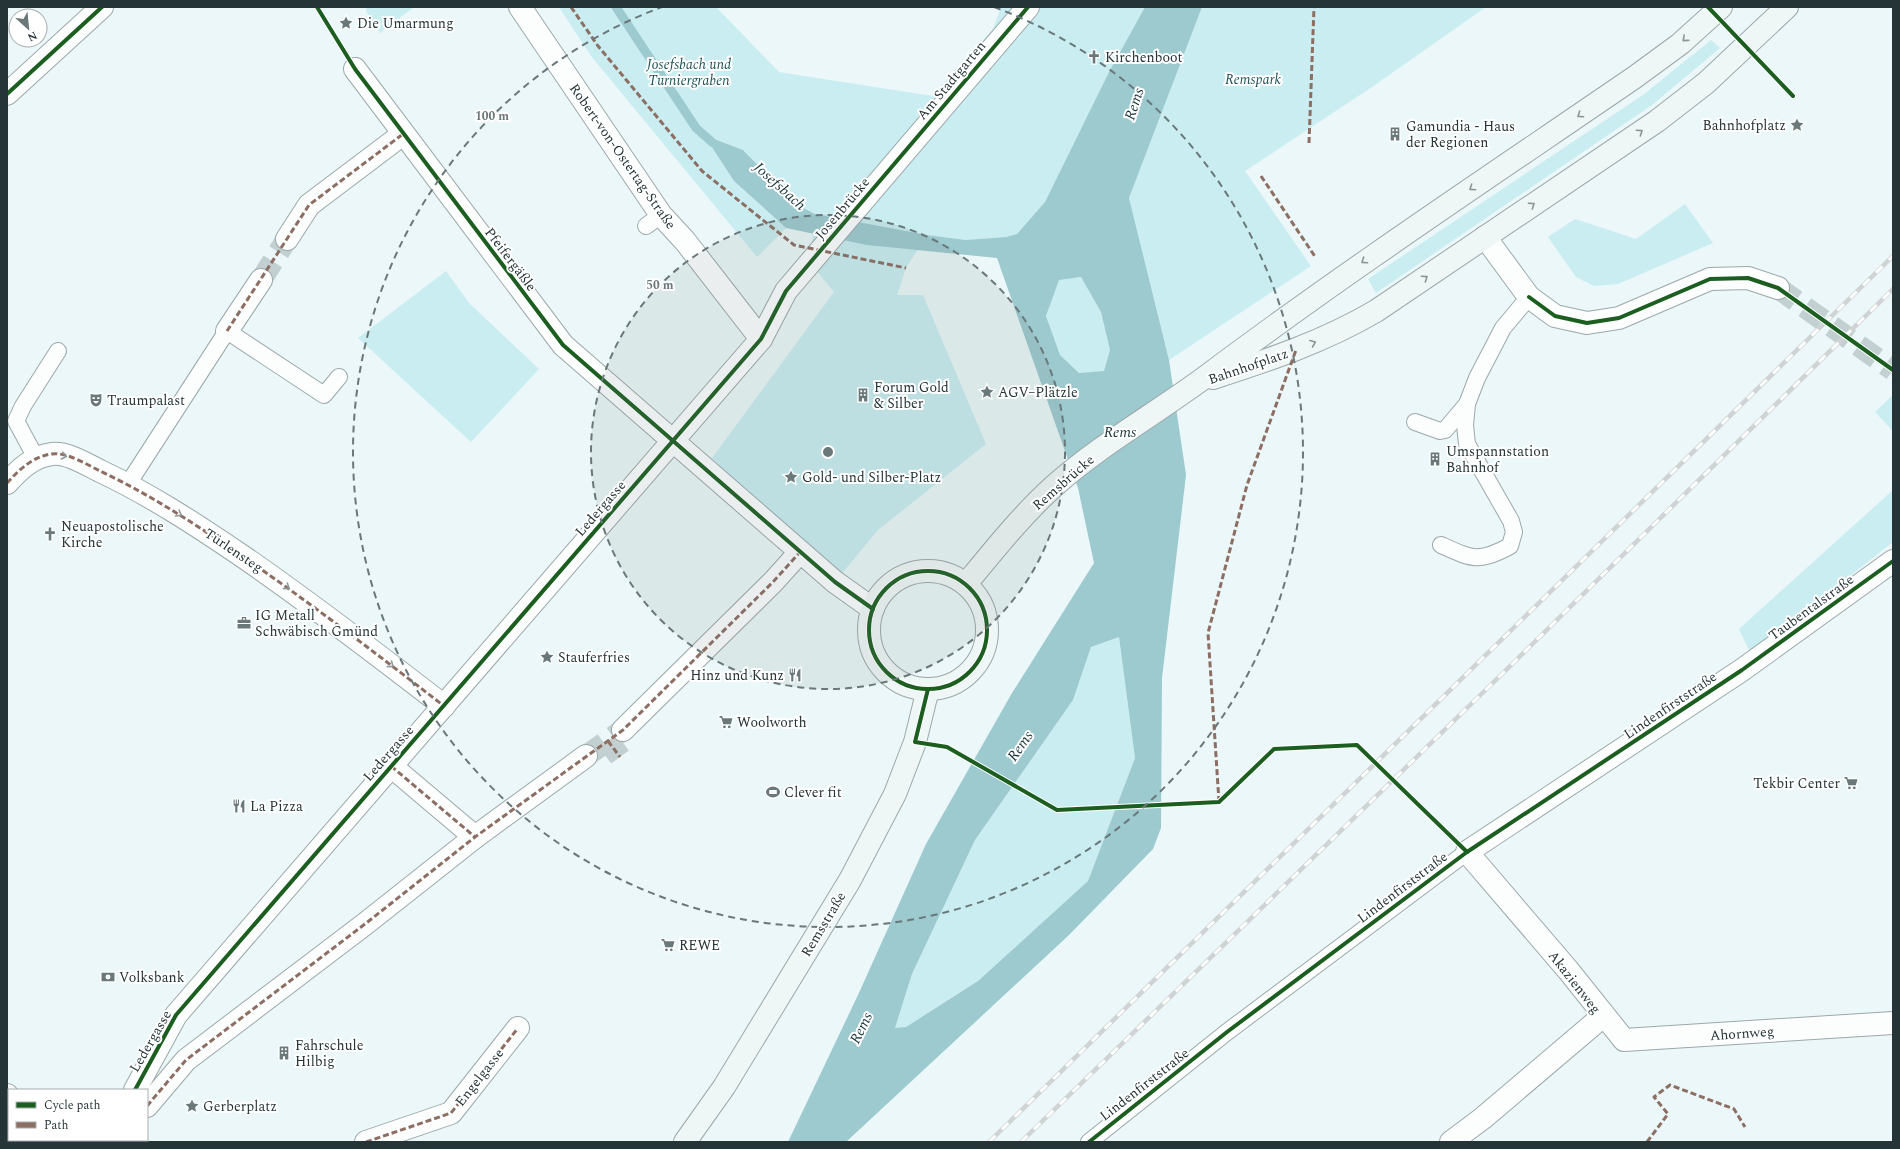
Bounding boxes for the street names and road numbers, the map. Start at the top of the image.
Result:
street label: Am Stadtgarten [912,36,991,125]
street label: Robert-von-Ostertag-Straße [564,79,681,234]
street label: Josenbrücke [810,172,875,244]
street label: Pfeifergäßle [480,223,542,296]
street label: Bahnhofplatz [1205,343,1291,390]
street label: Remsbrücke [1028,449,1099,515]
street label: Ledergasse [570,475,631,541]
street label: Türlensteg [200,523,267,578]
street label: Taubentalstraße [1764,569,1859,646]
street label: Lindenfirststraße [1619,666,1721,744]
street label: Ledergasse [358,720,419,786]
street label: Lindenfirststraße [1353,846,1452,928]
street label: Remsstraße [796,887,851,961]
street label: Akazienweg [1543,946,1606,1019]
street label: Ledergasse [124,1006,177,1076]
street label: Ahornweg [1709,1021,1775,1046]
street label: Lindenfirststraße [1095,1043,1194,1126]
street label: Engelgasse [450,1044,509,1111]

